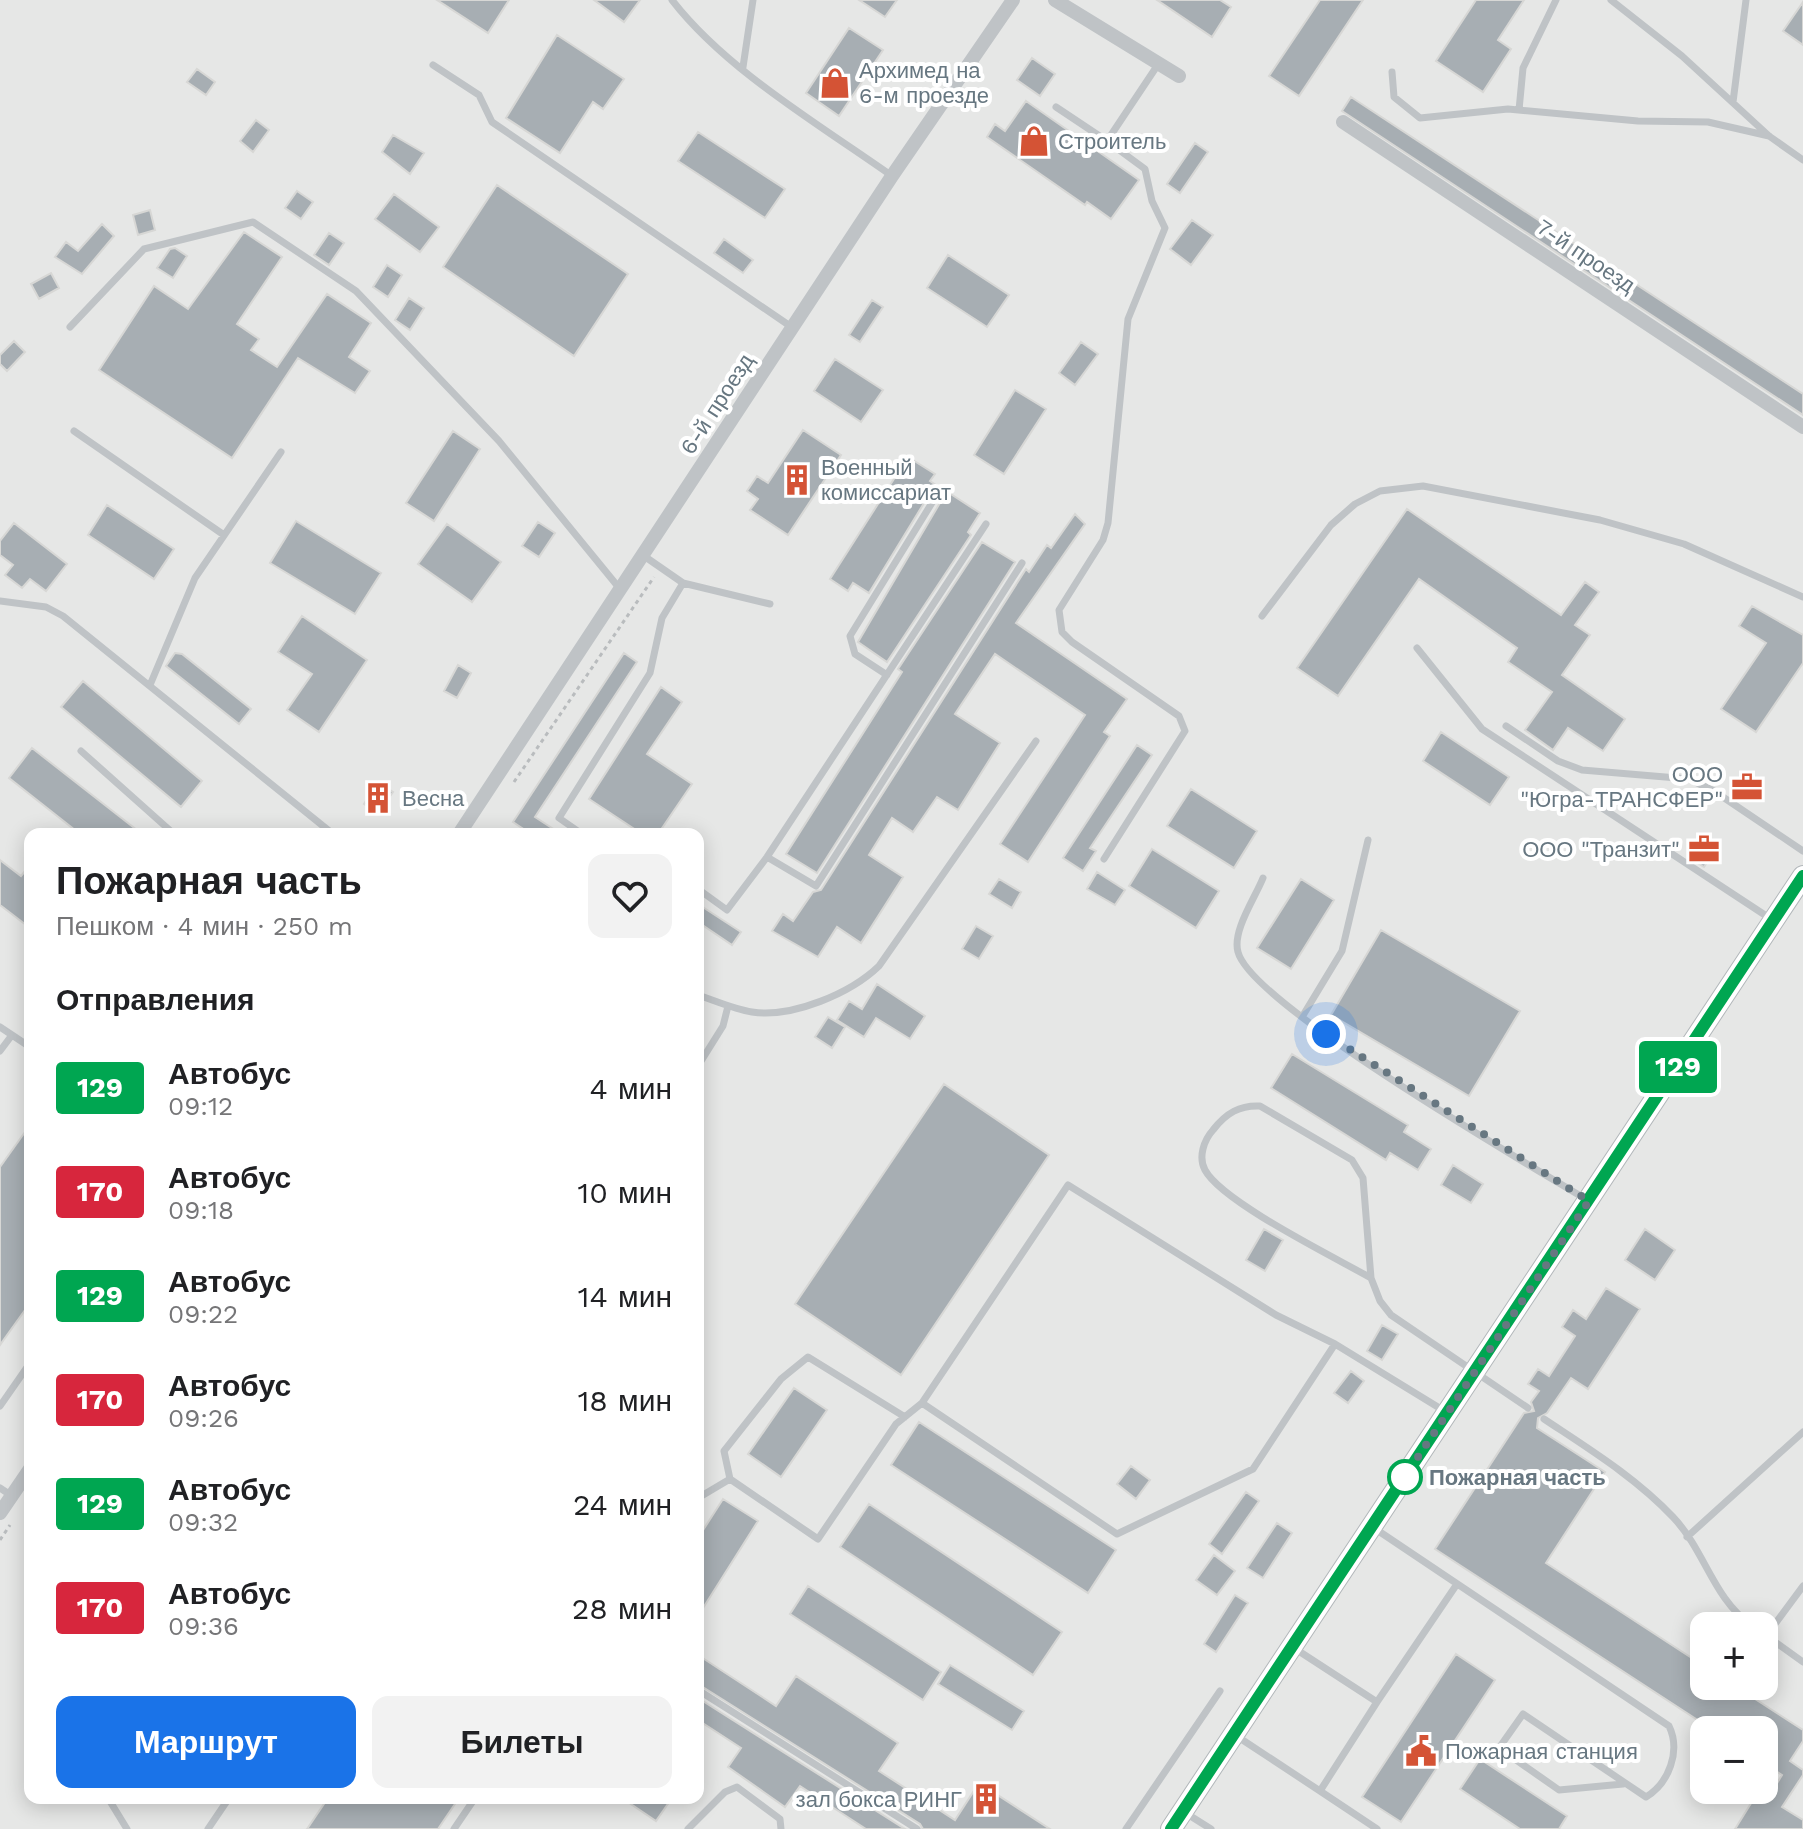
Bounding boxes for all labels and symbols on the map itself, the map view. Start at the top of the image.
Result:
place label: Архимед на 6-м проезде [859,58,989,108]
shop icon: Архимед на 6-м проезде [818,66,852,100]
shop icon: Строитель [1017,124,1051,158]
place label: Строитель [1058,129,1166,154]
street label: 7-й проезд [1532,214,1640,298]
street label: 6-й проезд [675,349,759,459]
place label: Военный комиссариат [821,455,951,505]
building icon: Военный комиссариат [780,463,814,497]
place label: ООО "Югра-ТРАНСФЕР" [1520,762,1723,812]
office icon: ООО "Югра-ТРАНСФЕР" [1730,770,1764,804]
building icon: Весна [361,781,395,815]
place label: Весна [402,786,465,811]
office icon: ООО "Транзит" [1687,832,1721,866]
place label: ООО "Транзит" [1522,837,1680,862]
your location [1306,1014,1346,1054]
line badge: 129 [1632,1041,1724,1093]
marker: Пожарная часть [1388,1460,1422,1494]
place label: Пожарная часть [1429,1465,1606,1490]
public building icon: Пожарная станция [1404,1734,1438,1768]
place label: Пожарная станция [1445,1739,1638,1764]
building icon: зал бокса РИНГ [969,1782,1003,1816]
place label: зал бокса РИНГ [796,1787,962,1812]

